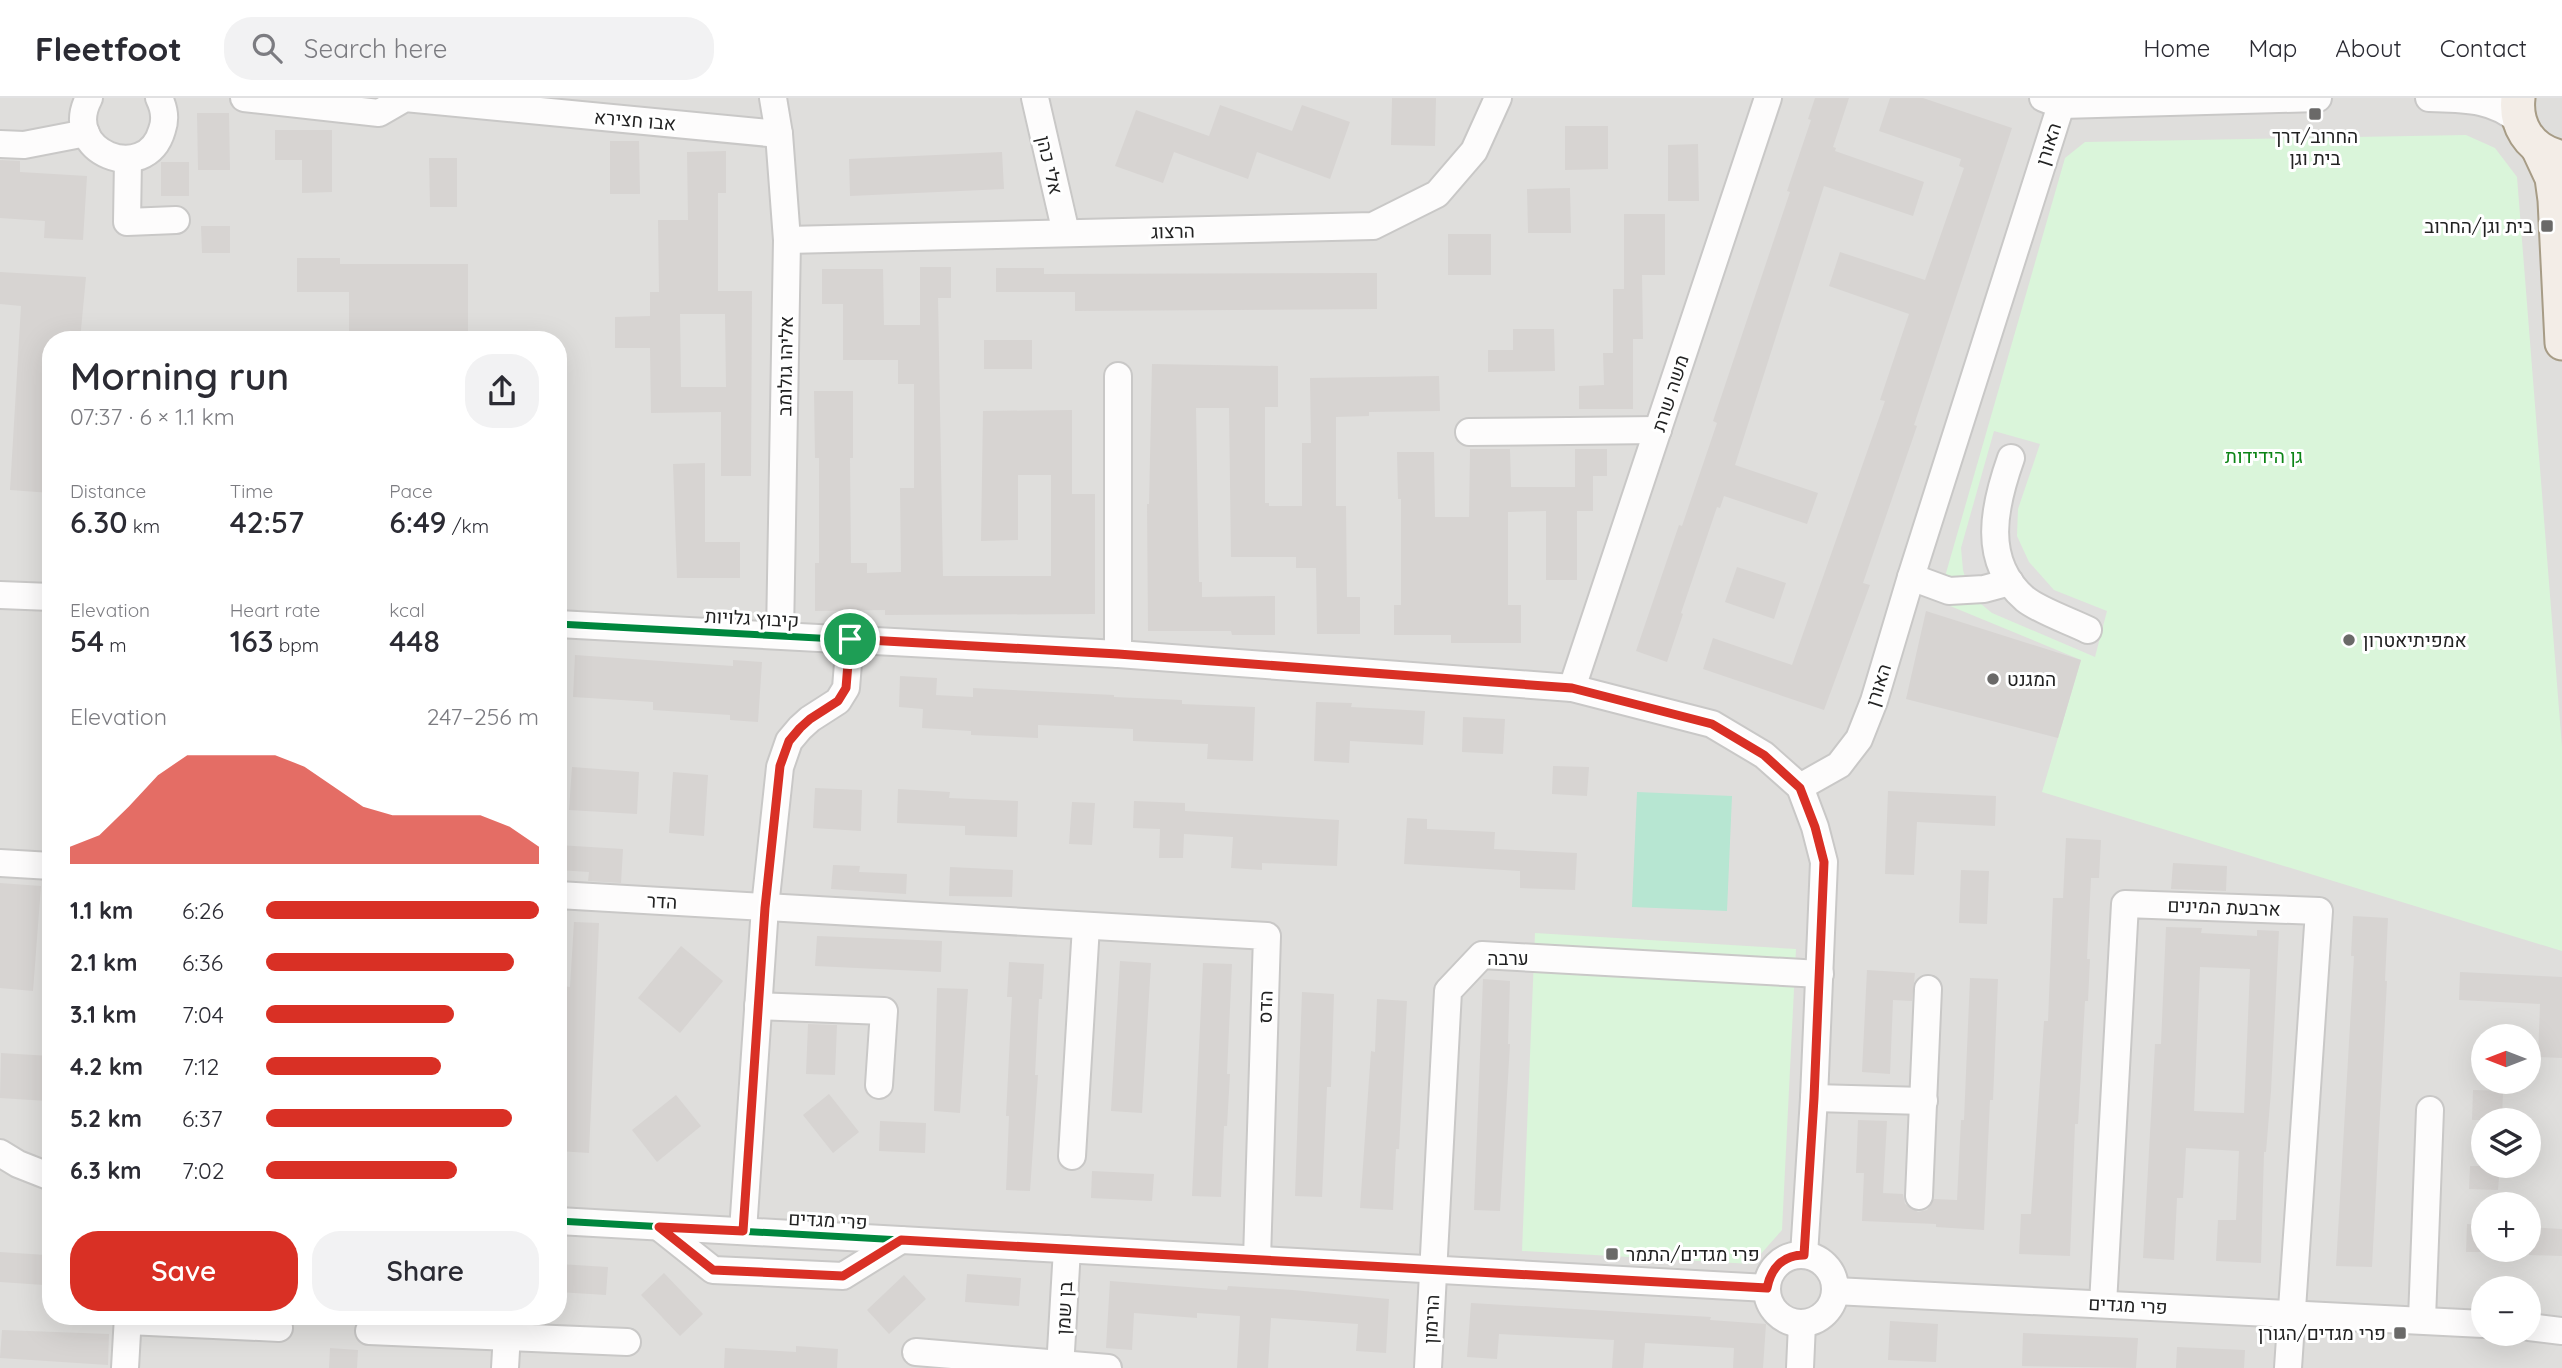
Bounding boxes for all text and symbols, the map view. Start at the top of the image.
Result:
search box [224,17,714,80]
text: Fleetfoot [35,28,182,69]
icon: search [248,29,286,67]
text: Search here [304,32,447,65]
text: Home [2143,33,2210,63]
text: Map [2248,33,2297,63]
text: About [2335,33,2402,63]
text: Contact [2440,33,2527,63]
street label: אבו חצירא [593,104,677,136]
marker: החרוב/דרך בית וגן [2307,106,2323,122]
street label: האורן [2030,119,2066,169]
place label: החרוב/דרך בית וגן [2272,124,2358,170]
street label: אלי כהן [1032,133,1068,197]
place label: בית וגן/החרוב [2424,214,2533,238]
marker: בית וגן/החרוב [2539,218,2555,234]
street label: הרצוג [1151,219,1195,243]
street label: אליהו גולומב [772,316,798,416]
street label: משה שרת [1646,351,1694,435]
text: Morning run [70,352,289,400]
button: share [465,354,539,428]
text: 07:37 · 6 × 1.1 km [70,402,235,431]
park label: גן הידידות [2225,444,2303,468]
text: Distance [70,479,146,503]
text: Time [230,479,273,503]
text: Pace [389,479,433,503]
text: 6.30 [70,503,127,541]
text: 42:57 [230,503,304,541]
text: 6:49 [389,503,446,541]
text: km [127,514,160,538]
text: /km [446,514,489,538]
text: Elevation [70,598,150,622]
text: Heart rate [230,598,320,622]
text: kcal [389,598,425,622]
street label: קיבוץ גלויות [704,604,800,632]
pin [820,609,880,669]
icon: arrive [831,620,869,658]
text: 54 [70,622,104,660]
text: 163 [230,622,274,660]
text: 448 [389,622,440,660]
place label: אמפיתיאטרון [2363,628,2467,652]
marker: אמפיתיאטרון [2341,632,2357,648]
text: m [104,633,127,657]
text: bpm [274,633,319,657]
street label: האורן [1860,660,1896,710]
place label: המגנט [2007,667,2056,691]
marker: המגנט [1985,671,2001,687]
text: Elevation [70,702,167,731]
text: 247–256 m [427,702,539,731]
street label: הדר [646,888,678,914]
street label: ארבעת המינים [2167,893,2281,921]
text: 1.1 km [70,896,133,925]
text: 6:26 [182,896,224,925]
street label: ערבה [1487,946,1529,970]
text: 2.1 km [70,948,137,977]
text: 6:36 [182,948,223,977]
street label: הדס [1252,990,1278,1024]
text: 3.1 km [70,1000,137,1029]
text: 7:04 [182,1000,224,1029]
north arrow [2471,1024,2541,1094]
map controls [2471,1024,2541,1346]
text: 4.2 km [70,1052,143,1081]
text: 7:12 [182,1052,219,1081]
text: 5.2 km [70,1104,142,1133]
text: 6:37 [182,1104,223,1133]
button: layers [2471,1108,2541,1178]
text: 6.3 km [70,1156,142,1185]
text: 7:02 [182,1156,225,1185]
button: + [2471,1192,2541,1262]
street label: פרי מגדים [788,1206,868,1234]
button: Save [70,1231,298,1311]
button: Share [312,1231,539,1311]
place label: פרי מגדים/התמר [1626,1242,1760,1266]
marker: פרי מגדים/התמר [1604,1246,1620,1262]
button: − [2471,1276,2541,1346]
street label: בן שמן [1051,1281,1077,1335]
street label: פרי מגדים [2088,1291,2168,1319]
street label: הרימון [1418,1294,1444,1344]
place label: פרי מגדים/הגורן [2258,1321,2386,1345]
marker: פרי מגדים/הגורן [2392,1325,2408,1341]

